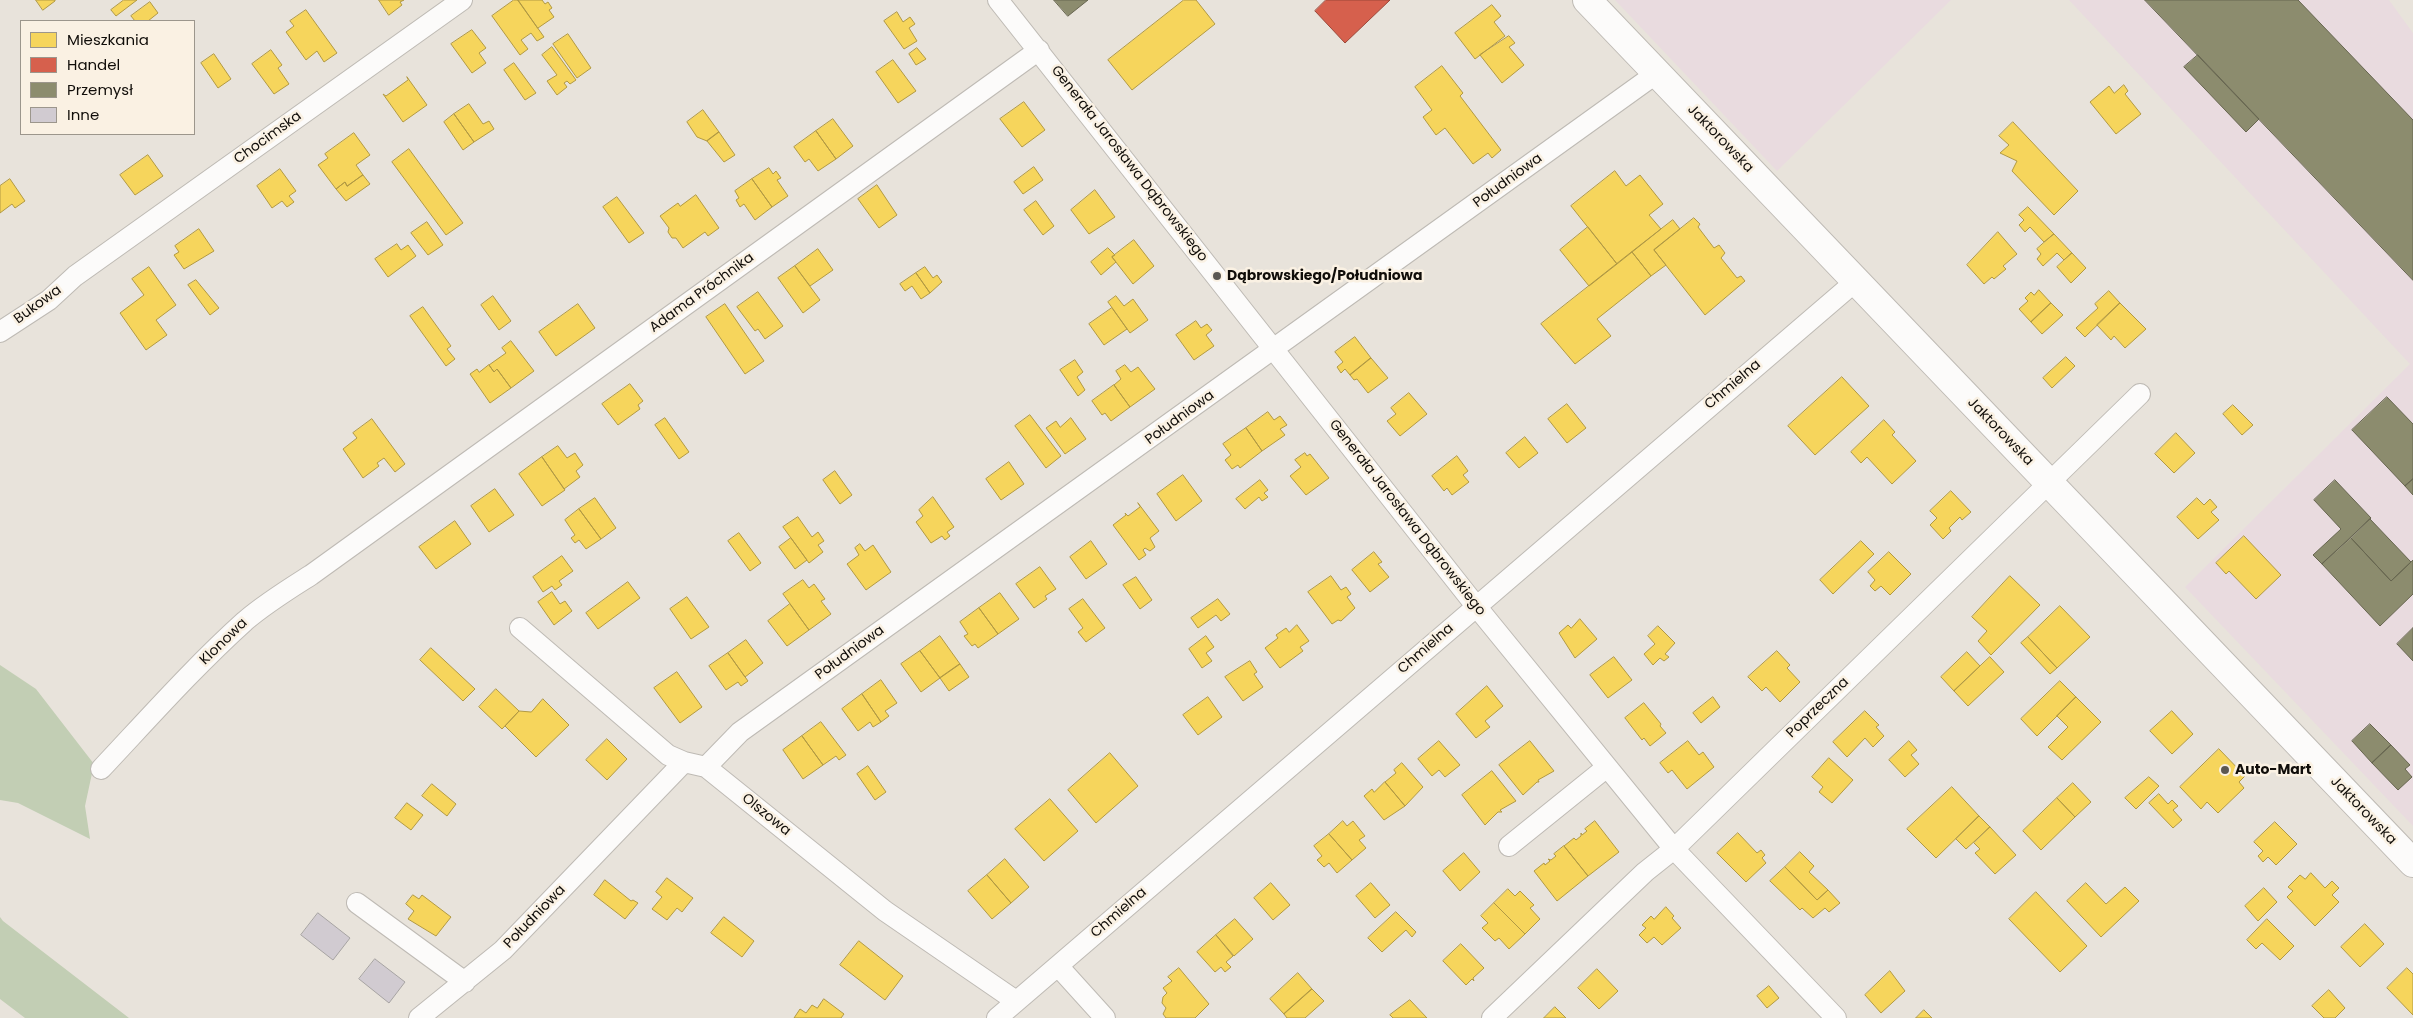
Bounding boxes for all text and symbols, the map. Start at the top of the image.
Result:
legend [20,20,195,135]
text: Mieszkania [67,29,149,50]
text: Handel [67,54,120,75]
street label: Generała Jarosława Dąbrowskiego [1047,63,1211,265]
text: Przemysł [67,79,133,100]
street label: Jaktorowska [1683,102,1757,176]
text: Inne [67,104,99,125]
street label: Chocimska [231,108,305,168]
street label: Południowa [1470,150,1546,212]
street label: Adama Próchnika [647,250,757,336]
place label: Dąbrowskiego/Południowa [1227,268,1422,284]
marker: Dąbrowskiego/Południowa [1211,270,1223,282]
street label: Bukowa [11,282,65,328]
street label: Chmielna [1701,357,1765,413]
street label: Południowa [1142,387,1218,449]
street label: Jaktorowska [1963,395,2037,469]
street label: Generała Jarosława Dąbrowskiego [1325,417,1489,619]
street label: Klonowa [197,615,251,669]
street label: Chmielna [1395,620,1457,678]
street label: Południowa [812,622,888,684]
street label: Poprzeczna [1783,674,1853,742]
place label: Auto-Mart [2235,762,2312,778]
marker: Auto-Mart [2219,764,2231,776]
street label: Jaktorowska [2326,774,2400,848]
street label: Olszowa [738,790,794,840]
street label: Południowa [501,882,569,952]
street label: Chmielna [1088,884,1150,942]

